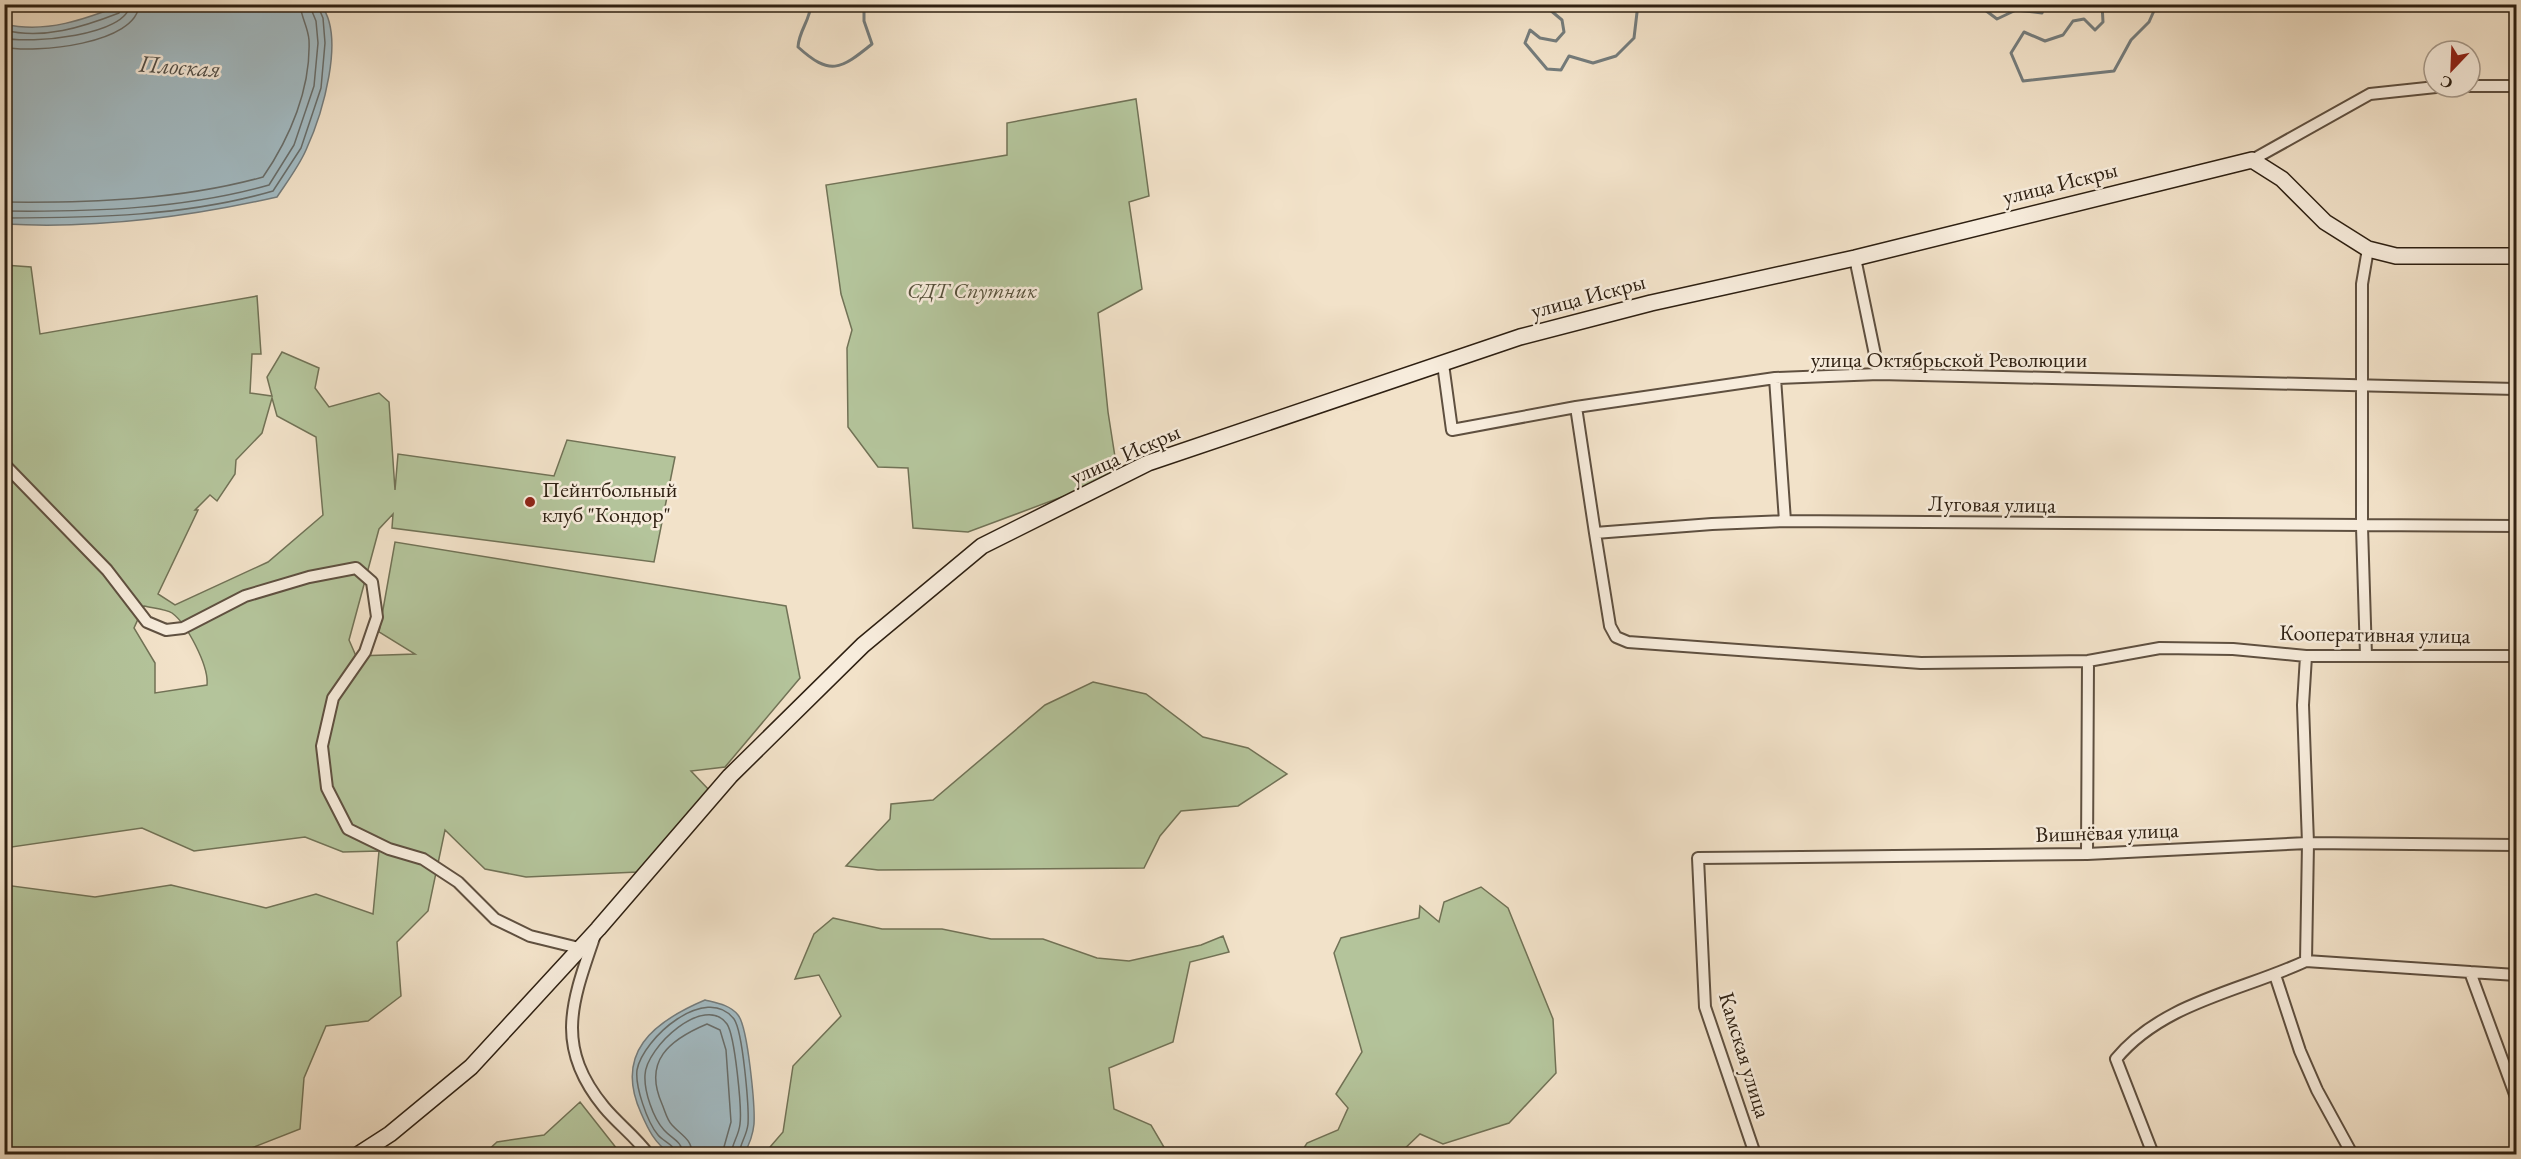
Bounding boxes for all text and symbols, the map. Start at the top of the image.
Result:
north arrow [2422,39,2482,99]
water label: Плоская [137,48,222,84]
text: С [2437,70,2456,94]
street label: улица Искры [2000,155,2120,211]
street label: улица Искры [1528,267,1648,325]
park label: СДТ Спутник [907,276,1038,305]
street label: улица Октябрьской Революции [1811,345,2088,374]
street label: улица Искры [1065,417,1185,491]
place label: Пейнтбольный клуб "Кондор" [542,475,678,529]
street label: Луговая улица [1928,488,2056,520]
marker: Пейнтбольный клуб "Кондор" [523,495,537,509]
street label: Кооперативная улица [2279,618,2471,650]
street label: Вишнёвая улица [2035,815,2179,849]
street label: Камская улица [1712,988,1778,1122]

